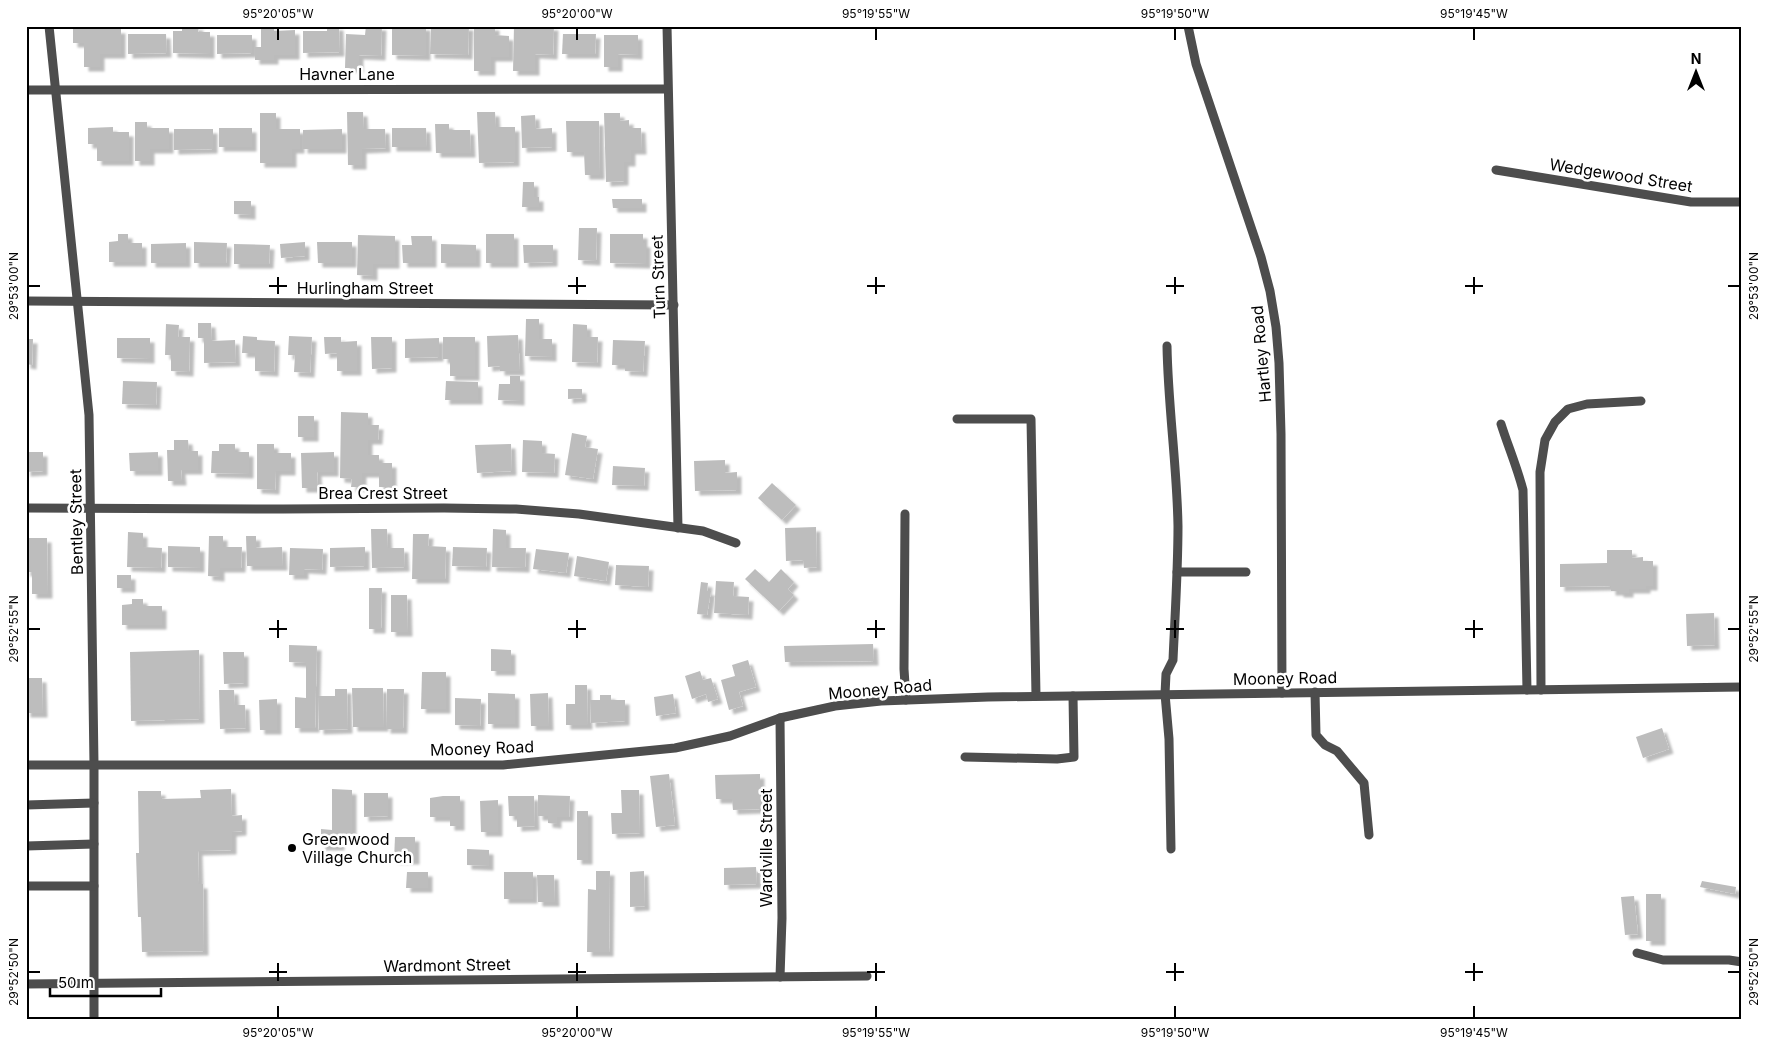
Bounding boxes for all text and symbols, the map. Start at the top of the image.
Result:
text: 95°20'05"W [243,6,314,21]
text: 95°20'00"W [541,6,613,21]
text: 95°19'55"W [842,6,910,21]
text: 95°19'50"W [1141,6,1209,21]
text: 95°19'45"W [1440,6,1508,21]
north arrow [1670,48,1720,98]
text: N [1691,50,1701,67]
street label: Havner Lane [299,64,395,84]
street label: Wedgewood Street [1548,154,1694,196]
street label: Turn Street [647,235,669,319]
text: 29°53'00"N [6,252,21,320]
text: 29°53'00"N [1746,252,1761,320]
street label: Hurlingham Street [297,278,433,298]
street label: Hartley Road [1247,305,1275,403]
street label: Bentley Street [65,469,87,575]
street label: Brea Crest Street [318,483,448,503]
text: 29°52'55"N [6,595,21,663]
text: 29°52'55"N [1746,595,1761,663]
street label: Mooney Road [1233,667,1337,689]
street label: Mooney Road [827,674,933,704]
street label: Mooney Road [430,736,534,760]
street label: Wardville Street [756,788,776,908]
place label: Greenwood Village Church [302,829,412,867]
marker: Greenwood Village Church [286,842,298,854]
text: 29°52'50"N [6,938,21,1006]
text: 29°52'50"N [1746,938,1761,1006]
street label: Wardmont Street [383,954,511,976]
scale bar [50,966,161,998]
text: 50 m [58,973,94,992]
text: 95°20'05"W [243,1025,314,1040]
text: 95°20'00"W [541,1025,613,1040]
text: 95°19'55"W [842,1025,910,1040]
text: 95°19'50"W [1141,1025,1209,1040]
text: 95°19'45"W [1440,1025,1508,1040]

